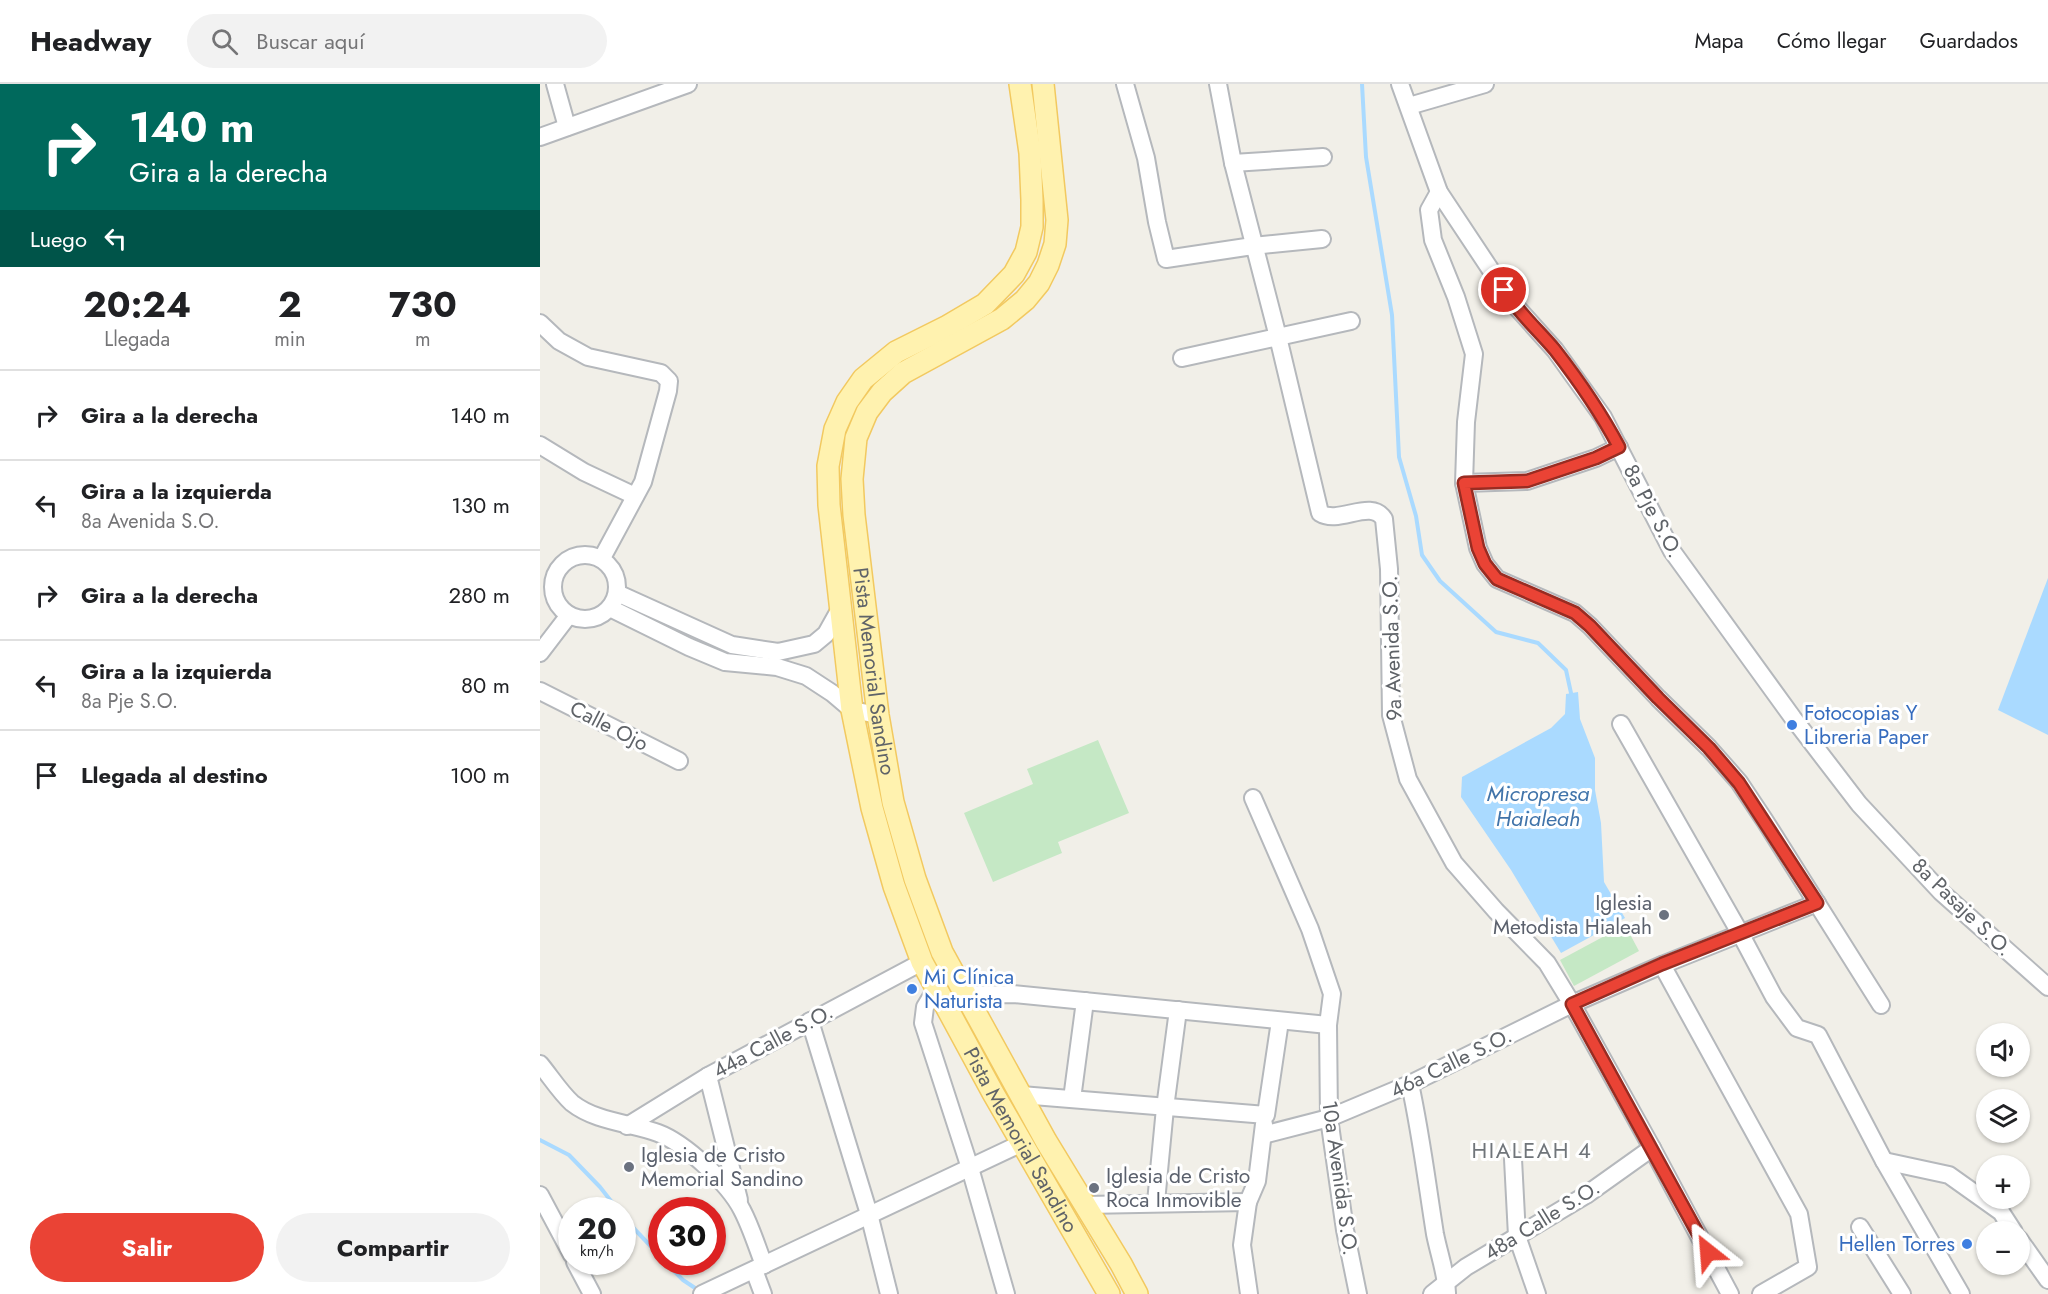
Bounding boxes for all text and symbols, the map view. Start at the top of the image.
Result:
search box [187,14,607,68]
text: Headway [30,21,151,62]
icon: search [208,25,241,58]
text: Buscar aquí [256,25,365,57]
text: Mapa [1694,26,1744,56]
text: Cómo llegar [1777,26,1886,56]
text: Guardados [1919,26,2018,56]
text: 140 m [129,97,255,158]
icon: right [30,108,108,186]
text: Gira a la derecha [129,153,328,192]
icon: left [99,222,132,255]
text: Luego [30,223,87,255]
pin [1478,264,1529,315]
icon: arrive [1487,273,1520,306]
text: 20:24 [83,278,191,330]
text: 2 [278,278,302,330]
text: 730 [389,278,457,330]
text: Llegada [104,325,170,354]
text: min [274,325,306,354]
text: m [415,325,431,354]
icon: right [30,399,63,432]
text: Gira a la derecha [81,399,258,431]
text: 140 m [450,399,510,431]
street label: 8a Pje S.O. [1616,459,1690,563]
text: Gira a la izquierda [81,475,272,507]
icon: left [30,489,63,522]
text: 130 m [451,489,510,521]
text: 8a Avenida S.O. [81,507,219,536]
street label: Pista Memorial Sandino [845,566,903,777]
street label: 9a Avenida S.O. [1374,575,1410,721]
icon: right [30,579,63,612]
text: Gira a la derecha [81,579,258,611]
text: 280 m [449,579,510,611]
text: Gira a la izquierda [81,655,272,687]
icon: left [30,669,63,702]
text: 80 m [461,669,510,701]
text: 8a Pje S.O. [81,687,178,716]
street label: Calle Ojo [565,693,653,759]
place label: Fotocopias Y Libreria Paper [1804,698,1929,752]
marker: Fotocopias Y Libreria Paper [1785,718,1799,732]
icon: arrive [30,759,63,792]
text: Llegada al destino [81,759,268,791]
text: 100 m [450,759,510,791]
water label: Micropresa Haialeah [1487,777,1589,834]
street label: 8a Pasaje S.O. [1905,851,2019,963]
place label: Iglesia Metodista Hialeah [1493,888,1652,942]
marker: Iglesia Metodista Hialeah [1657,908,1671,922]
place label: Mi Clínica Naturista [924,962,1014,1016]
marker: Mi Clínica Naturista [905,982,919,996]
street label: 44a Calle S.O. [708,997,838,1085]
street label: 46a Calle S.O. [1385,1021,1517,1105]
map controls [1976,1023,2030,1275]
button: sound [1976,1023,2030,1077]
street label: Pista Memorial Sandino [956,1042,1085,1238]
button: layers [1976,1089,2030,1143]
street label: 10a Avenida S.O. [1314,1099,1366,1257]
district label: HIALEAH 4 [1472,1134,1592,1166]
place label: Iglesia de Cristo Memorial Sandino [641,1140,803,1194]
button: + [1976,1155,2030,1209]
marker: Iglesia de Cristo Memorial Sandino [622,1160,636,1174]
place label: Iglesia de Cristo Roca Inmovible [1106,1161,1250,1215]
street label: 48a Calle S.O. [1478,1172,1606,1268]
marker: Iglesia de Cristo Roca Inmovible [1087,1181,1101,1195]
speed limit sign: 30 [648,1197,726,1275]
text: 20 [577,1207,617,1250]
button: Salir [30,1213,264,1282]
button: Compartir [276,1213,510,1282]
position arrow [1676,1220,1740,1284]
button: − [1976,1221,2030,1275]
place label: Hellen Torres [1839,1229,1955,1259]
marker: Hellen Torres [1960,1237,1974,1251]
text: km/h [580,1240,614,1262]

